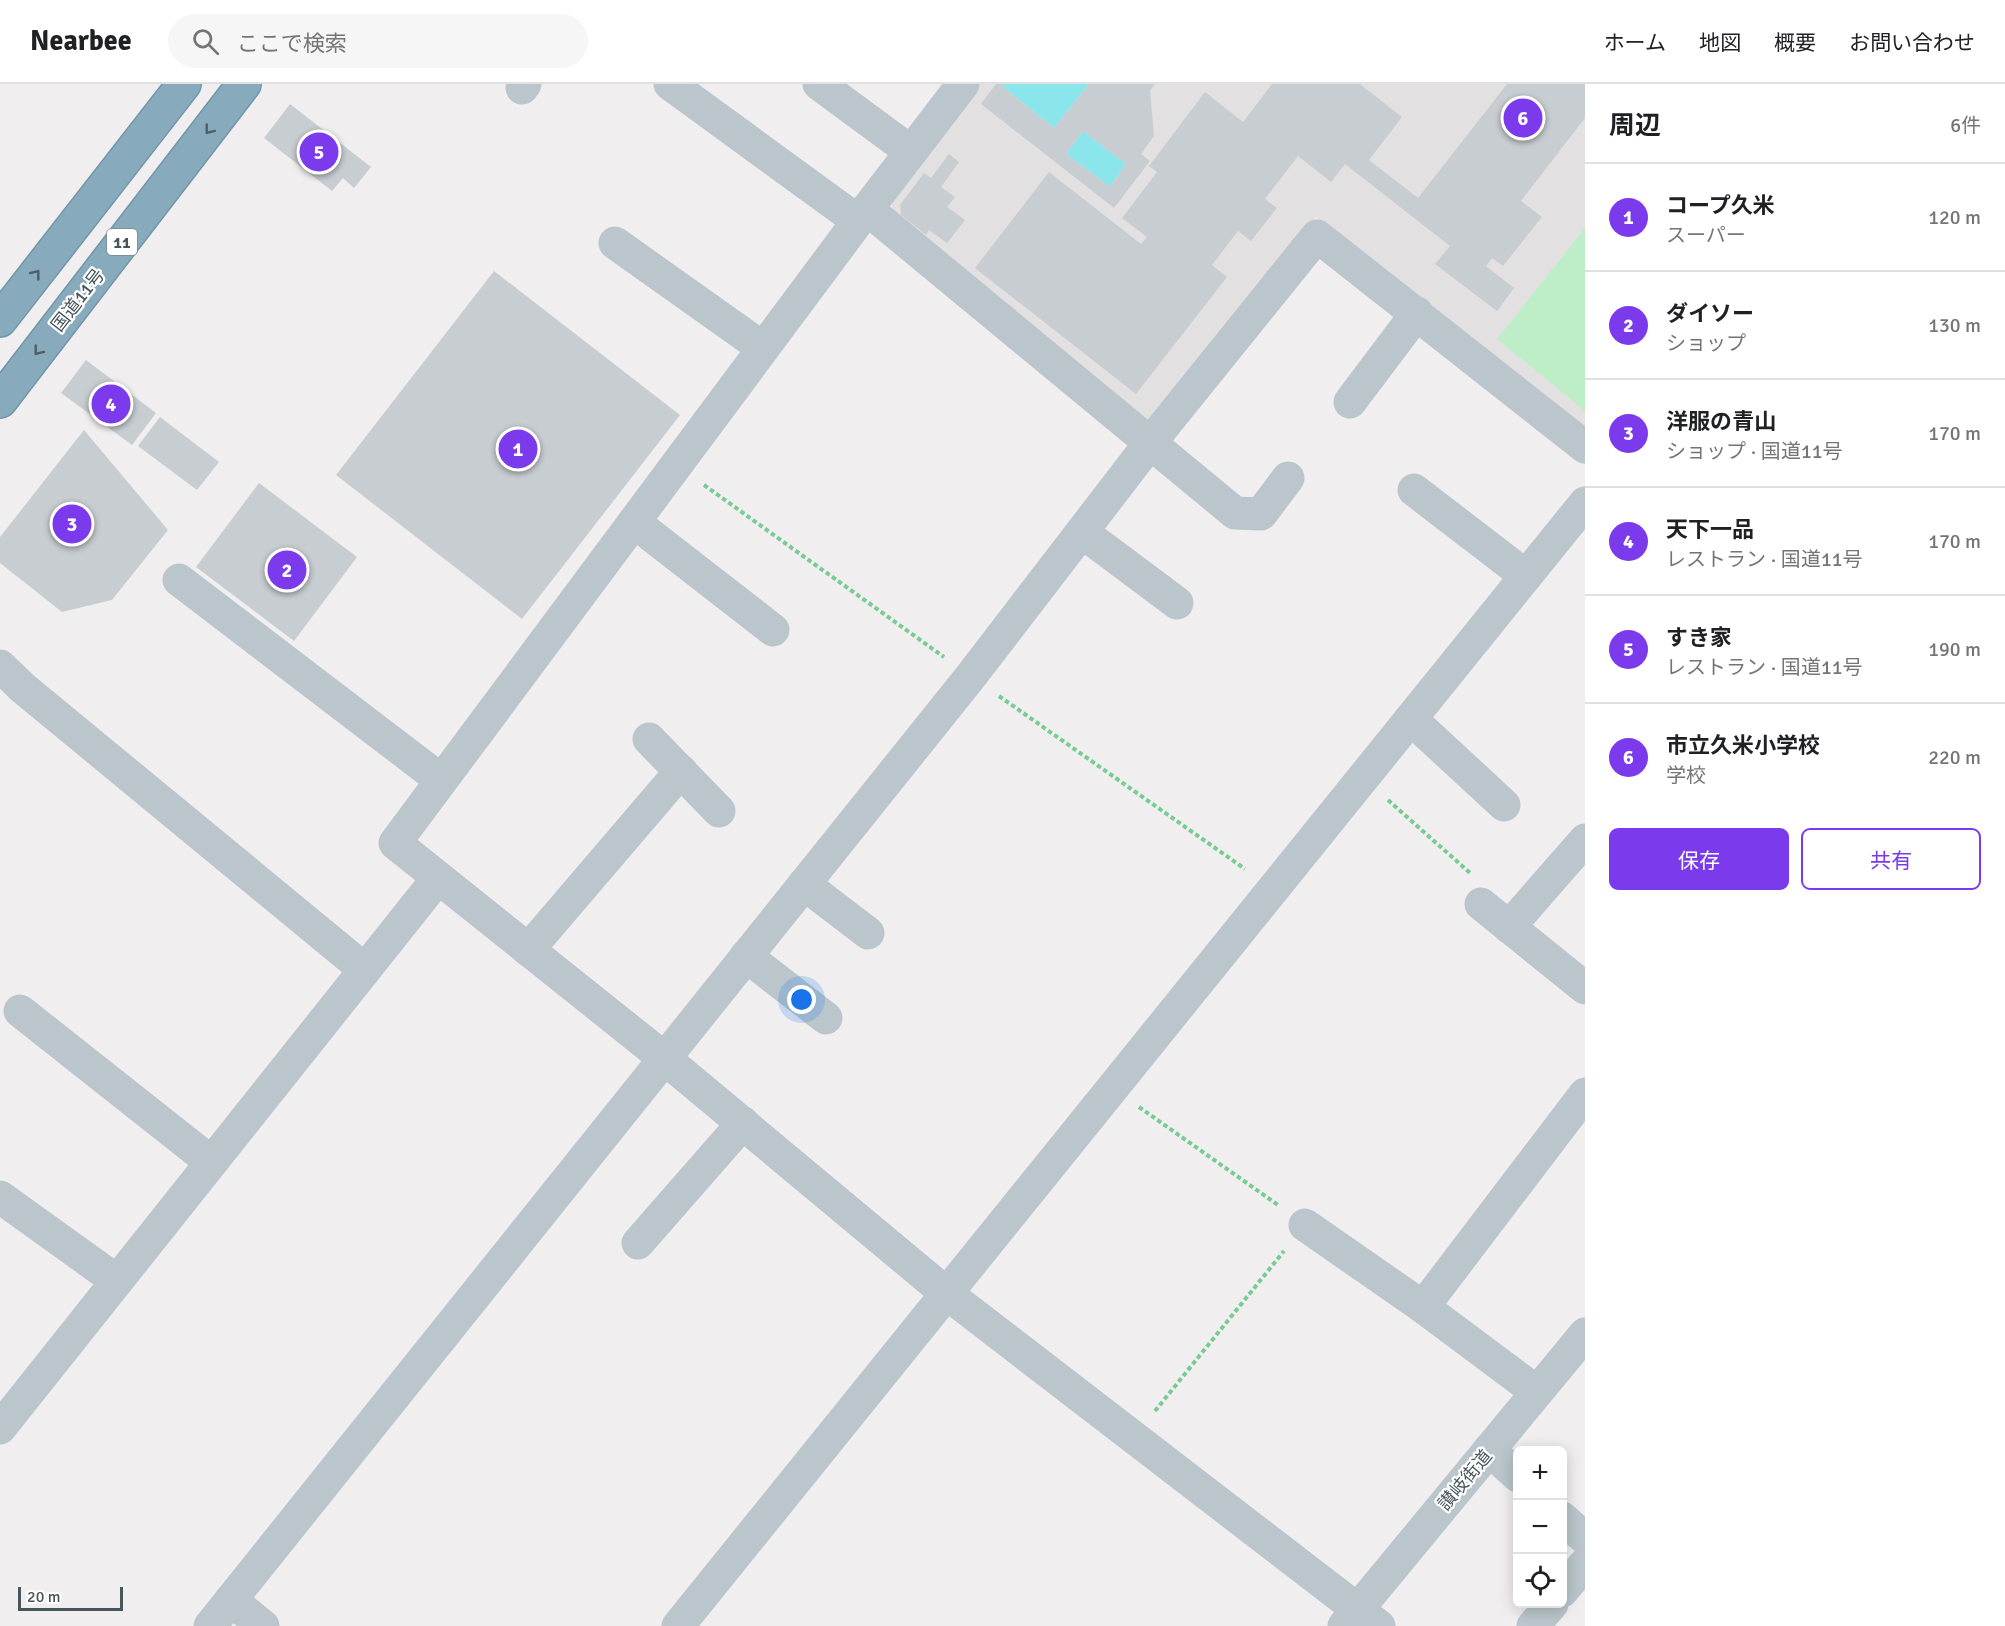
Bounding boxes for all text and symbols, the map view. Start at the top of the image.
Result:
search box [168,14,588,68]
text: Nearbee [30,24,132,58]
icon: search [189,25,222,58]
text: ここで検索 [237,30,347,57]
text: ホーム [1604,30,1666,56]
text: 地図 [1699,30,1741,56]
text: 概要 [1774,30,1816,56]
text: お問い合わせ [1849,30,1975,56]
pin: 6 [1504,96,1543,141]
text: 周辺 [1609,110,1661,142]
text: 6件 [1950,113,1981,138]
one-way arrow [205,124,216,135]
pin: 5 [300,130,338,174]
text: コープ久米 [1666,192,1775,219]
text: 1 [1623,205,1634,230]
text: 120 m [1928,205,1981,230]
text: スーパー [1666,223,1746,248]
road number: 11 [107,229,137,255]
street label: 国道11号 [47,264,109,336]
one-way arrow [28,270,39,281]
text: ダイソー [1666,300,1754,327]
text: 2 [1623,313,1634,338]
text: 130 m [1928,313,1981,338]
text: ショップ [1666,331,1746,356]
one-way arrow [35,345,46,356]
pin: 4 [92,382,130,426]
text: 洋服の青山 [1666,408,1776,435]
text: 3 [1623,421,1634,446]
text: 170 m [1928,421,1981,446]
pin: 1 [498,426,538,472]
text: ショップ · 国道11号 [1666,439,1843,464]
pin: 3 [52,502,92,546]
text: 天下一品 [1666,516,1754,543]
text: 4 [1623,529,1634,554]
text: 170 m [1928,529,1981,554]
text: レストラン · 国道11号 [1666,547,1863,572]
pin: 2 [268,548,306,592]
text: すき家 [1666,624,1732,651]
text: 5 [1623,637,1634,662]
text: 190 m [1928,637,1981,662]
text: レストラン · 国道11号 [1666,655,1863,680]
text: 市立久米小学校 [1666,732,1820,759]
text: 6 [1623,745,1634,770]
text: 220 m [1928,745,1981,770]
text: 学校 [1666,763,1706,788]
button: 保存 [1609,828,1789,890]
button: 共有 [1801,828,1981,890]
your location [787,985,816,1014]
street label: 讃岐街道 [1433,1445,1497,1515]
map controls [1513,1446,1567,1608]
button: + [1513,1446,1567,1500]
button: − [1513,1500,1567,1554]
button: locate [1513,1554,1567,1608]
scale bar [18,1584,123,1612]
text: 20 m [27,1587,61,1607]

